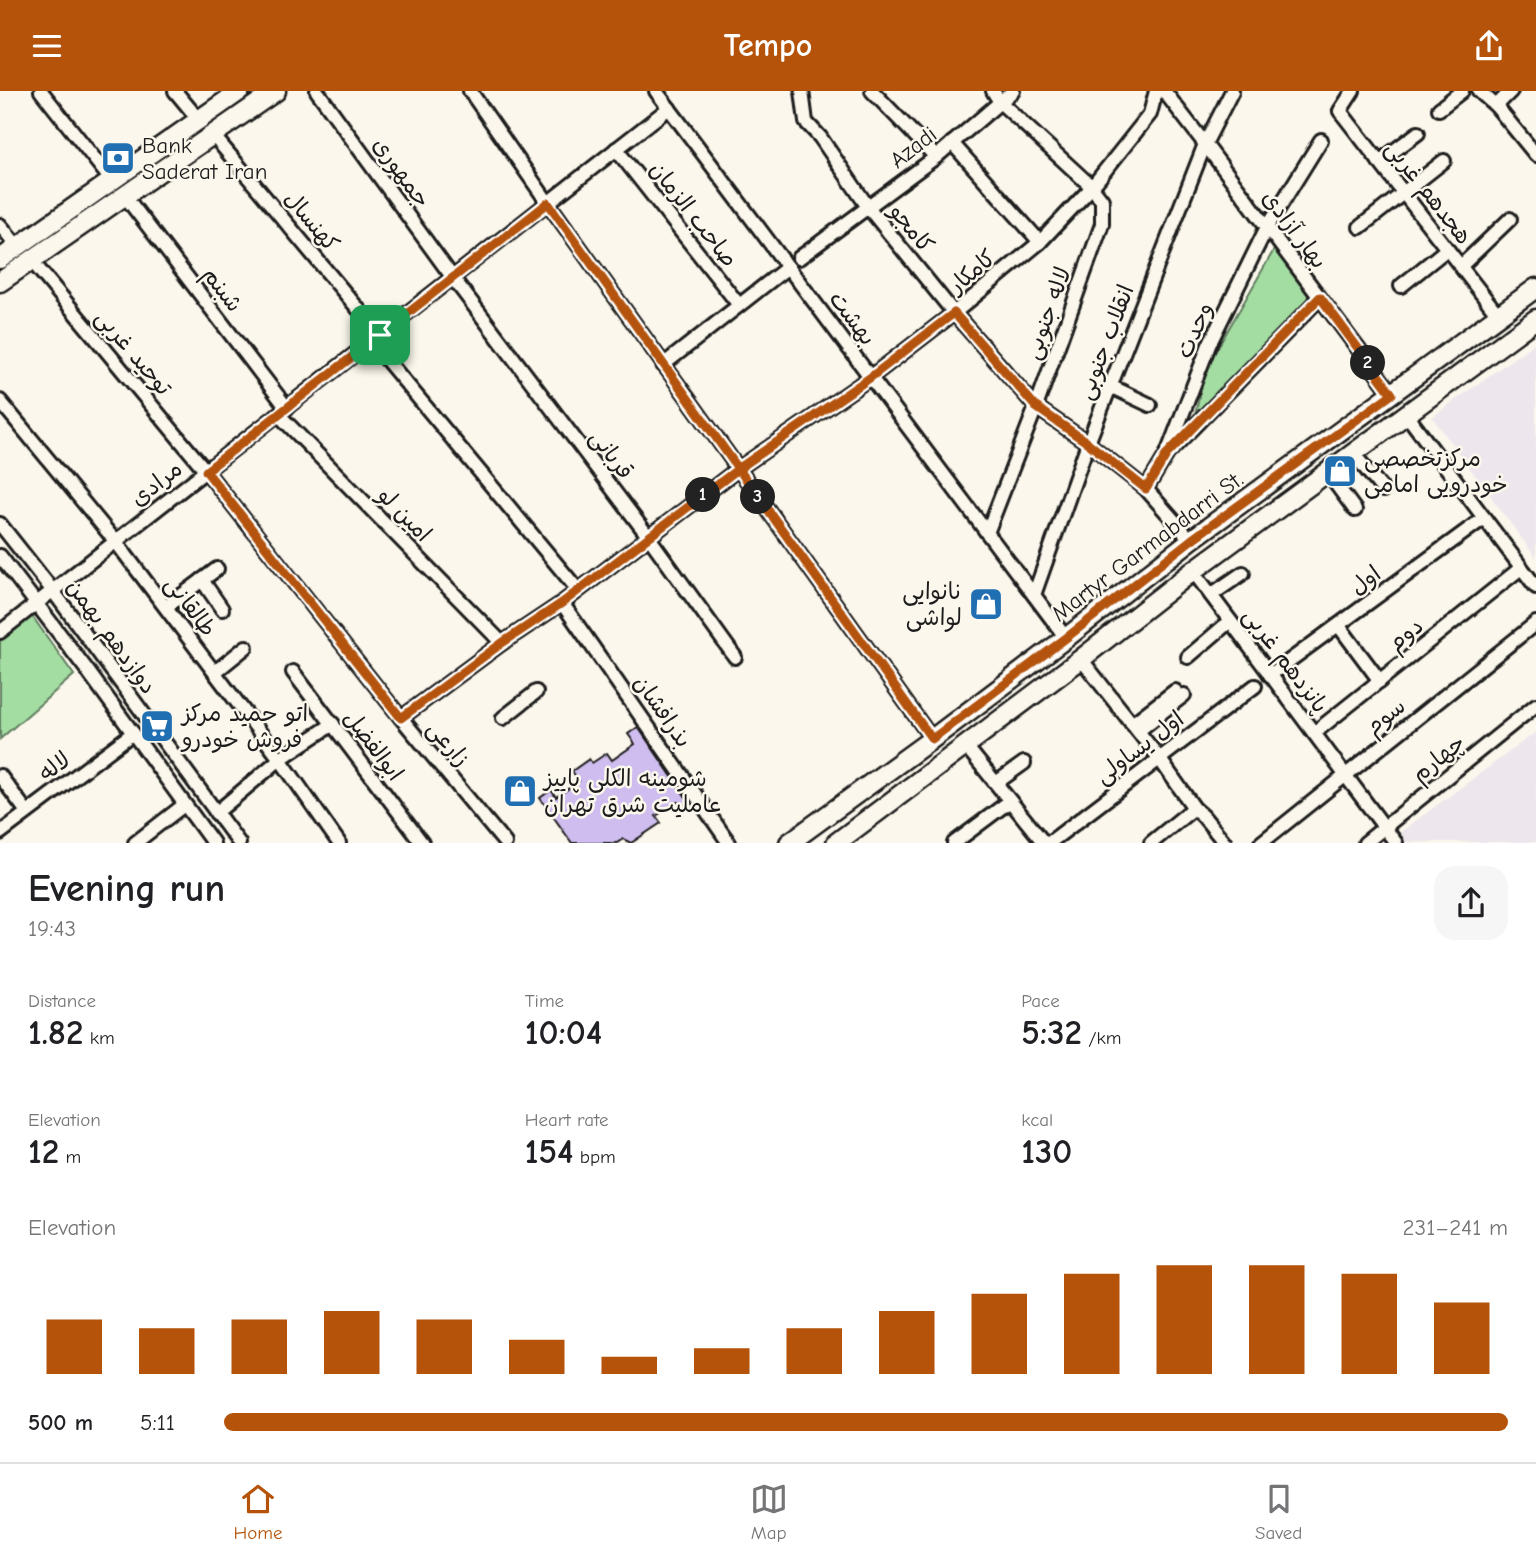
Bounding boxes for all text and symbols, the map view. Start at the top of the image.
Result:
icon: menu [28,27,66,65]
text: Tempo [724,27,812,64]
icon: share [1470,27,1508,65]
street label: Azadi [884,121,942,174]
place label: Bank Saderat Iran [142,132,267,185]
street label: جمهوری [366,132,436,213]
street label: هجدهم غربی [1377,135,1478,252]
bank icon: Bank Saderat Iran [99,139,137,177]
street label: صاحب الزمان [644,156,743,272]
street label: کهنسال [278,185,345,257]
street label: بهار آزادی [1256,185,1333,274]
street label: کامجو [883,197,939,258]
street label: کامکار [942,244,1001,300]
street label: شبنم [194,262,248,319]
street label: لاله جنوبی [1018,263,1078,363]
street label: انقلاب جنوبی [1071,281,1141,404]
street label: بهشت [824,286,882,351]
street label: وحدت [1170,298,1219,362]
street label: توحید غربی [89,304,178,402]
pin [350,305,410,365]
icon: arrive [361,316,399,354]
pin: 2 [1350,345,1386,381]
text: 2 [1363,351,1372,373]
street label: قربانی [583,424,639,485]
place label: مرکزتخصصی خودرویی امامی [1364,445,1508,499]
shop icon: مرکزتخصصی خودرویی امامی [1321,452,1359,490]
street label: مرادی [125,455,187,512]
street label: Martyr Garmabdarri St. [1046,466,1248,627]
pin: 1 [686,477,720,513]
pin: 3 [740,479,776,515]
street label: امین لو [371,481,437,548]
text: 1 [699,483,706,505]
text: 3 [753,485,762,507]
street label: اول [1345,560,1386,601]
street label: طالقانی [158,571,222,642]
street label: دوازدهم بهمن [58,574,162,701]
place label: نانوایی لواشی [902,578,962,632]
shop icon: نانوایی لواشی [967,585,1005,623]
street label: پانزدهم غربی [1234,602,1334,721]
street label: دوم [1382,612,1431,660]
street label: بذرافشان [628,670,697,753]
street label: سوم [1360,692,1413,743]
place label: اتو حمید مرکز فروش خودرو [180,700,308,753]
street label: ابوالفضل [338,704,409,786]
street label: اول یساولی [1090,705,1190,790]
supermarket icon: اتو حمید مرکز فروش خودرو [138,707,176,745]
street label: زارعی [421,715,476,772]
street label: چهارم [1406,729,1473,791]
street label: لاله [33,746,75,787]
place label: شومینه الکلی پاییز عاملیت شرق تهران [542,765,723,818]
shop icon: شومینه الکلی پاییز عاملیت شرق تهران [501,772,539,810]
button: share [1434,866,1508,940]
text: Evening run [28,867,225,911]
text: 19:43 [28,915,76,942]
text: Distance [28,990,96,1012]
text: Time [525,990,564,1012]
text: Pace [1021,990,1060,1012]
text: 1.82 [28,1012,83,1053]
text: 10:04 [525,1012,602,1053]
text: 5:32 [1021,1012,1082,1053]
text: km [83,1027,115,1049]
text: /km [1082,1027,1121,1049]
text: Elevation [28,1109,101,1131]
text: Heart rate [525,1109,608,1131]
text: kcal [1021,1109,1053,1131]
text: 12 [28,1131,59,1172]
text: 154 [525,1131,573,1172]
text: 130 [1021,1131,1072,1172]
text: m [59,1146,81,1168]
text: bpm [573,1146,616,1168]
text: Elevation [28,1214,116,1241]
text: 231–241 m [1403,1214,1508,1241]
text: 500 m [28,1409,93,1436]
text: 5:11 [140,1409,175,1436]
tab: Home [234,1480,283,1544]
tab: Map [750,1480,788,1544]
tab: Saved [1255,1480,1302,1544]

